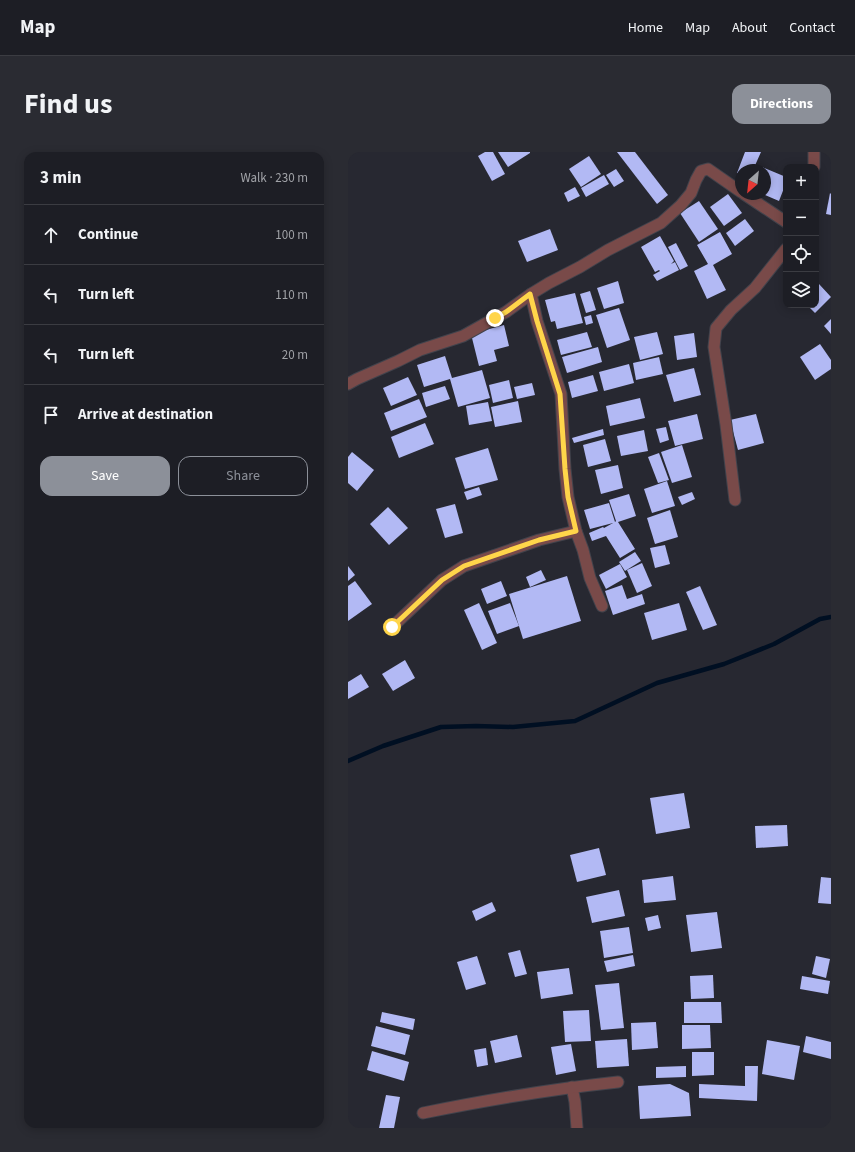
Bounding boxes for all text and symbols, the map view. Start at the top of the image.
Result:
text: Map [20,14,55,41]
text: Home [628,18,663,38]
text: Map [685,18,710,38]
text: About [732,18,767,38]
text: Contact [789,18,835,38]
text: Find us [24,84,112,124]
button: Directions [732,84,831,124]
north arrow [735,164,771,200]
map controls [783,164,819,308]
button: + [783,164,819,200]
text: 3 min [40,166,81,190]
text: Walk · 230 m [240,169,308,187]
button: − [783,200,819,236]
icon: ahead [40,224,62,246]
text: Continue [78,224,138,245]
text: 100 m [275,226,308,244]
button: locate [783,236,819,272]
button: layers [783,272,819,308]
icon: left [40,284,62,306]
text: Turn left [78,284,134,305]
text: 110 m [275,286,308,304]
route end [486,309,504,327]
icon: left [40,344,62,366]
text: Turn left [78,344,134,365]
text: 20 m [282,346,308,364]
icon: arrive [40,404,62,426]
text: Arrive at destination [78,404,213,425]
button: Save [40,456,170,496]
button: Share [178,456,308,496]
route start [383,618,401,636]

